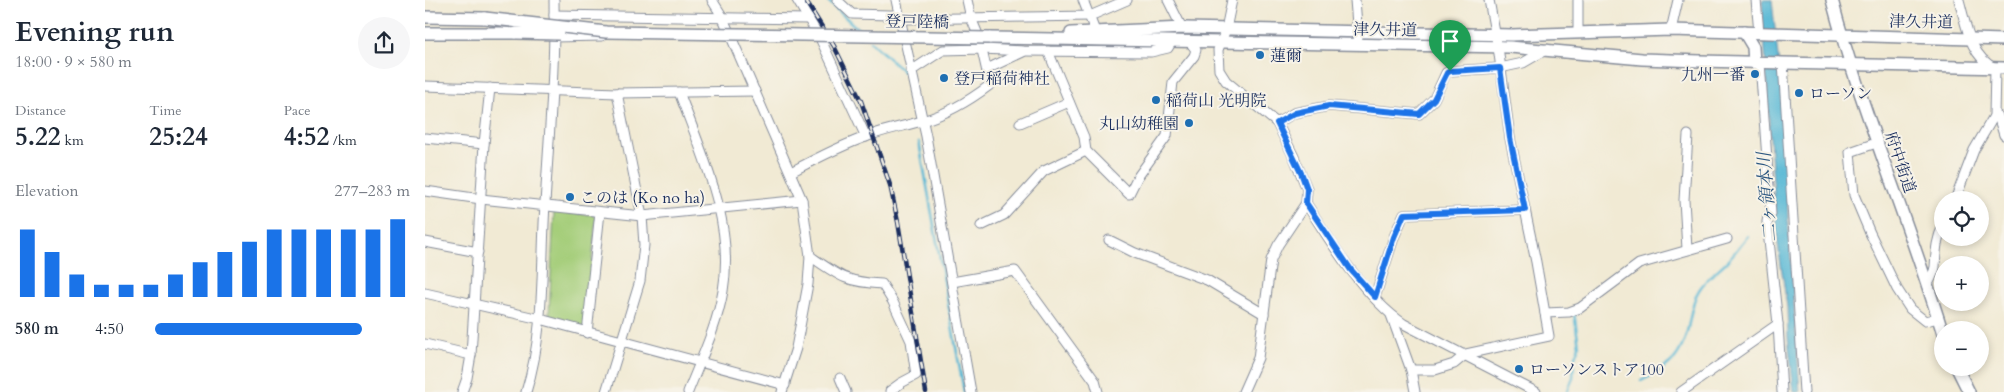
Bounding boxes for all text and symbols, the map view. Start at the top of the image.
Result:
street label: 登戸陸橋 [885,10,949,34]
street label: 津久井道 [1889,10,1953,34]
text: Evening run [15,13,174,51]
button: share [358,17,410,69]
street label: 津久井道 [1353,18,1417,42]
pin [1429,20,1471,71]
icon: arrive [1436,27,1464,55]
place label: 蓮爾 [1270,45,1302,67]
marker: 蓮爾 [1254,49,1266,61]
text: 18:00 · 9 × 580 m [15,51,132,73]
place label: 九州一番 [1681,64,1745,86]
place label: 登戸稲荷神社 [954,68,1050,90]
marker: 九州一番 [1749,68,1761,80]
marker: 登戸稲荷神社 [938,72,950,84]
place label: ローソン [1809,83,1872,105]
marker: ローソン [1793,87,1805,99]
place label: 稲荷山 光明院 [1166,90,1266,112]
marker: 稲荷山 光明院 [1150,94,1162,106]
text: Distance [15,101,66,120]
text: Time [149,101,182,120]
text: Pace [284,101,311,120]
place label: 丸山幼稚園 [1099,113,1179,135]
marker: 丸山幼稚園 [1183,117,1195,129]
text: 5.22 [15,120,61,154]
text: 25:24 [149,120,208,154]
text: 4:52 [284,120,329,154]
street label: 府中街道 [1879,128,1921,196]
text: km [61,131,84,150]
text: /km [329,131,357,150]
water label: 二ヶ領本川 [1752,149,1783,243]
text: Elevation [15,180,79,202]
text: 277–283 m [334,180,410,202]
place label: このは (Ko no ha) [580,187,705,209]
marker: このは (Ko no ha) [564,191,576,203]
map controls [1934,191,1989,376]
button: locate [1934,191,1989,246]
button: + [1934,256,1989,311]
text: 580 m [15,318,59,340]
text: 4:50 [95,318,124,340]
button: − [1934,321,1989,376]
place label: ローソンストア100 [1529,359,1664,381]
marker: ローソンストア100 [1513,363,1525,375]

